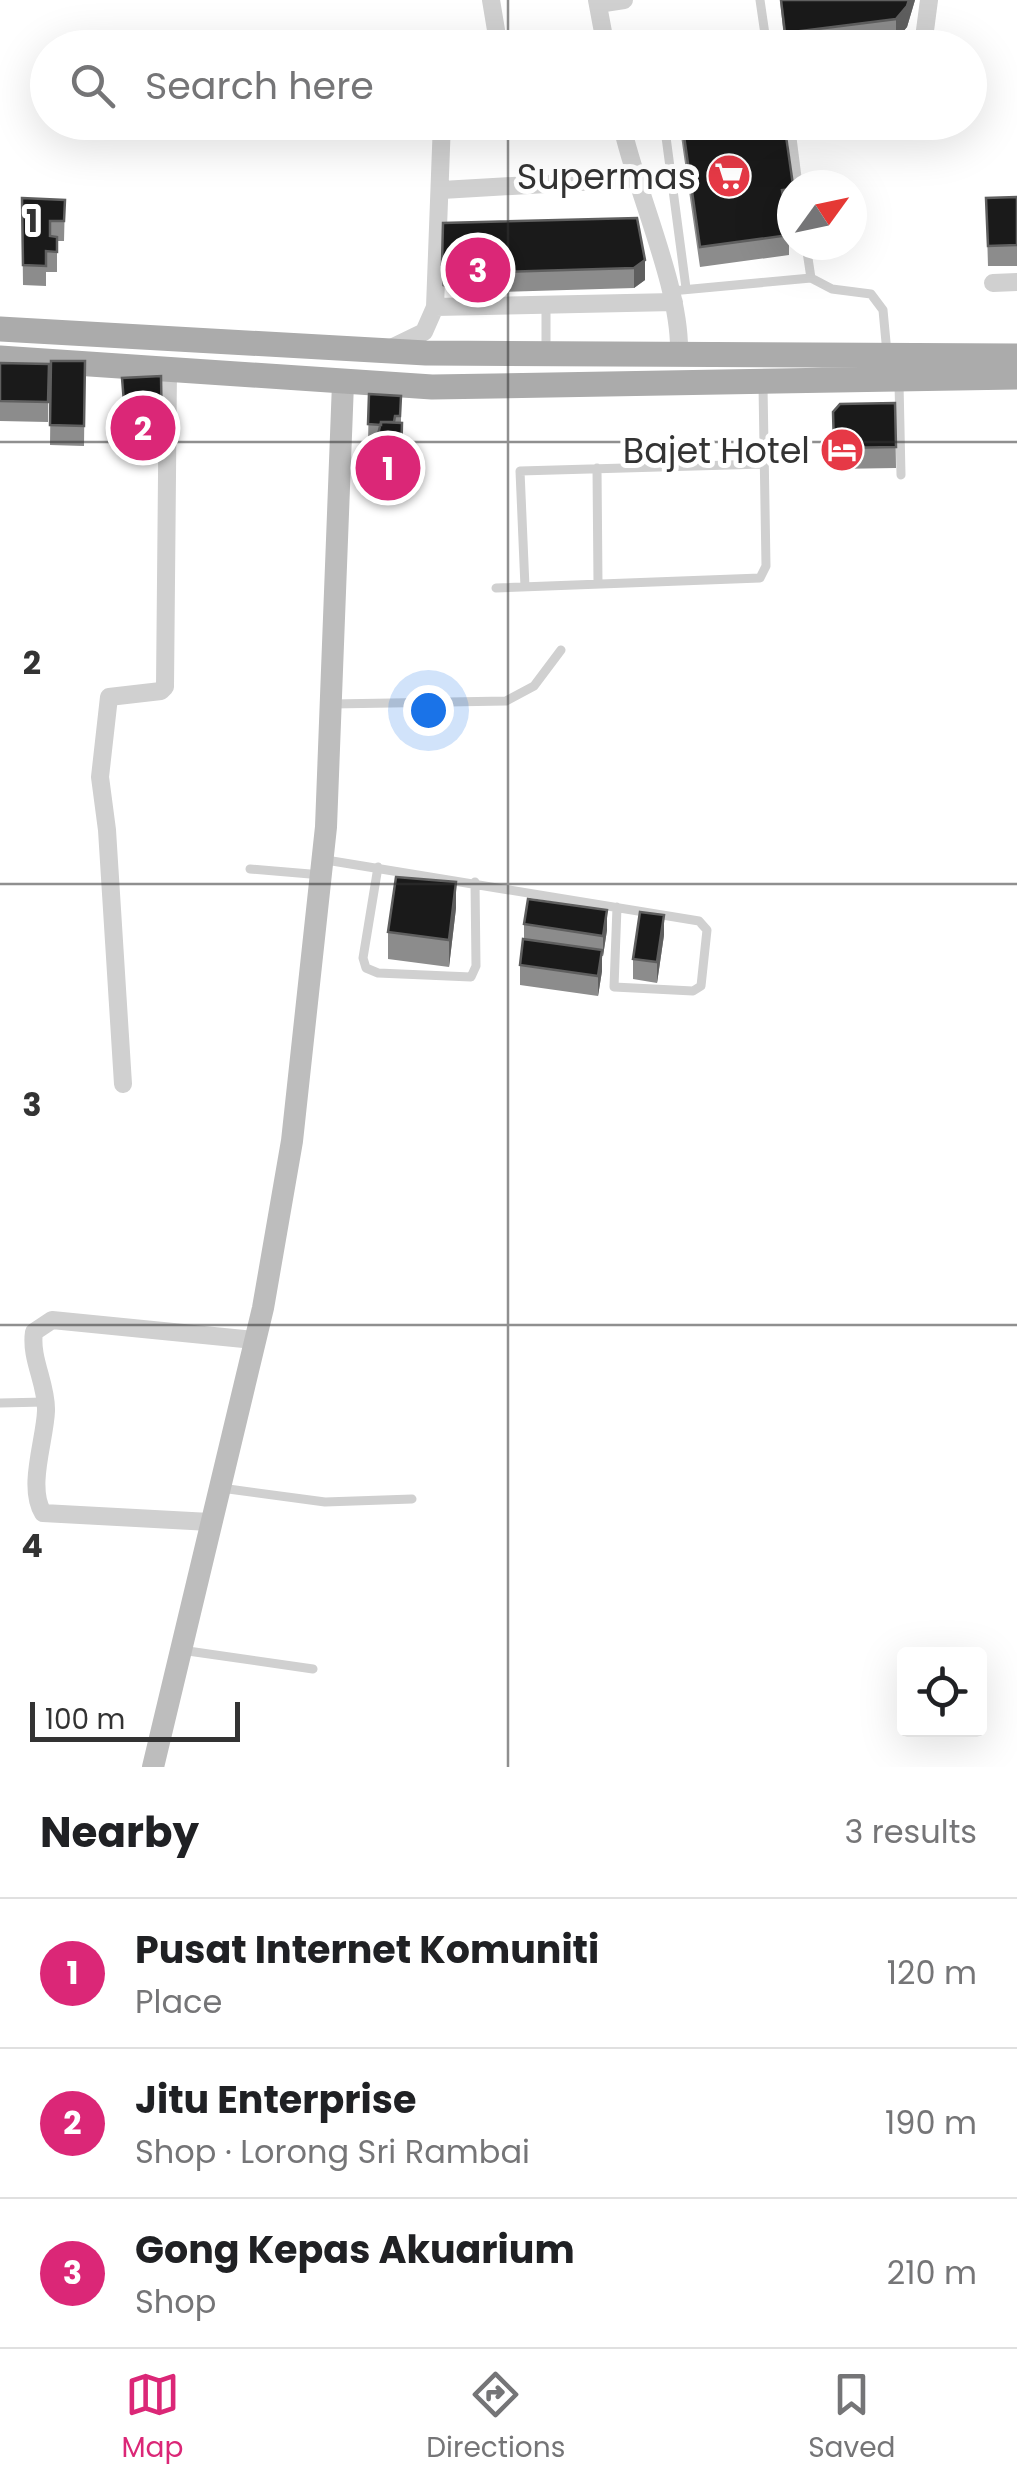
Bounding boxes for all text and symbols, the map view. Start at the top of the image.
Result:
search box [30,30,987,140]
icon: search [65,58,120,113]
text: Search here [145,59,374,112]
place label: Supermas [517,152,696,201]
supermarket icon: Supermas [706,153,752,199]
north arrow [777,170,867,260]
text: 1 [26,198,38,243]
pin: 3 [446,232,510,308]
pin: 2 [110,390,176,466]
place label: Bajet Hotel [623,426,810,475]
hotel icon: Bajet Hotel [819,427,865,473]
pin: 1 [356,430,420,506]
text: 2 [23,640,41,685]
your location [403,685,454,736]
text: 3 [22,1082,42,1127]
text: 4 [21,1523,43,1568]
map controls [897,1647,987,1737]
button: locate [897,1647,987,1737]
scale bar [30,1697,240,1742]
text: 100 m [45,1700,125,1739]
text: Nearby [40,1803,199,1862]
text: 3 results [844,1809,977,1854]
text: Pusat Internet Komuniti [135,1923,599,1976]
text: 1 [66,1950,79,1995]
text: 120 m [887,1950,977,1995]
text: Place [135,1979,222,2024]
text: Jitu Enterprise [135,2073,416,2126]
text: 2 [63,2100,82,2145]
text: 190 m [885,2100,977,2145]
text: Shop · Lorong Sri Rambai [135,2129,530,2174]
text: Gong Kepas Akuarium [135,2223,575,2276]
text: 3 [63,2250,82,2295]
text: 210 m [887,2250,977,2295]
text: Shop [135,2279,216,2324]
tab: Map [121,2367,183,2469]
tab: Directions [426,2367,565,2469]
tab: Saved [808,2367,896,2469]

